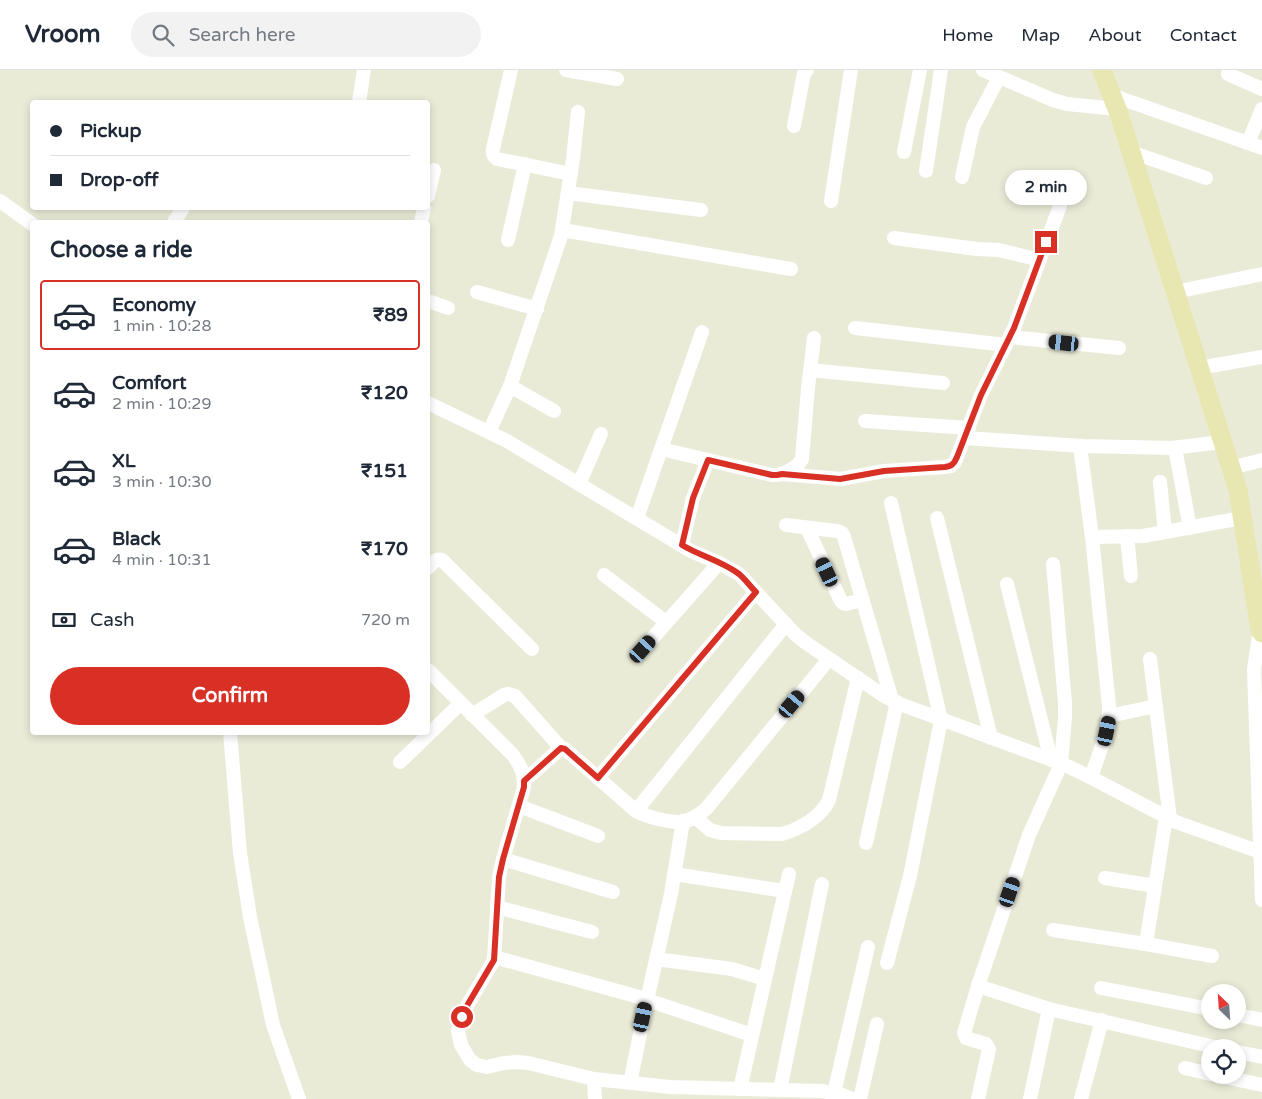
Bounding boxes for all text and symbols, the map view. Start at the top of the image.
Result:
search box [131,12,481,57]
text: Vroom [25,20,101,49]
icon: search [149,21,177,49]
text: Search here [189,24,296,46]
text: Home [942,24,993,46]
text: Map [1021,24,1060,46]
text: About [1088,24,1142,46]
text: Contact [1170,24,1237,46]
text: Pickup [80,120,141,142]
text: Drop-off [80,169,159,191]
callout: 2 min [1005,170,1087,204]
text: 2 min [1025,177,1067,197]
route end [1035,231,1057,253]
text: Choose a ride [50,237,193,263]
icon: car [52,293,97,338]
text: Economy [112,294,196,316]
text: ₹89 [373,304,408,326]
text: 1 min · 10:28 [112,316,211,336]
car [1048,334,1079,352]
icon: car [52,371,97,416]
text: Comfort [112,372,186,394]
text: ₹120 [361,382,408,404]
text: 2 min · 10:29 [112,394,211,414]
icon: car [52,449,97,494]
text: XL [112,450,136,472]
text: ₹151 [361,460,408,482]
text: 3 min · 10:30 [112,472,211,492]
icon: car [52,527,97,572]
text: Black [112,528,161,550]
text: ₹170 [361,538,408,560]
text: 4 min · 10:31 [112,550,211,570]
car [813,555,840,589]
icon: cash [50,606,78,634]
text: Cash [90,609,135,631]
text: 720 m [361,610,410,630]
car [627,633,658,665]
button: Confirm [50,667,410,725]
car [776,688,807,720]
car [1096,715,1117,747]
car [998,875,1021,909]
north arrow [1201,984,1246,1029]
map controls [1201,984,1246,1084]
car [632,1001,653,1033]
route start [451,1006,473,1028]
button: locate [1201,1039,1246,1084]

